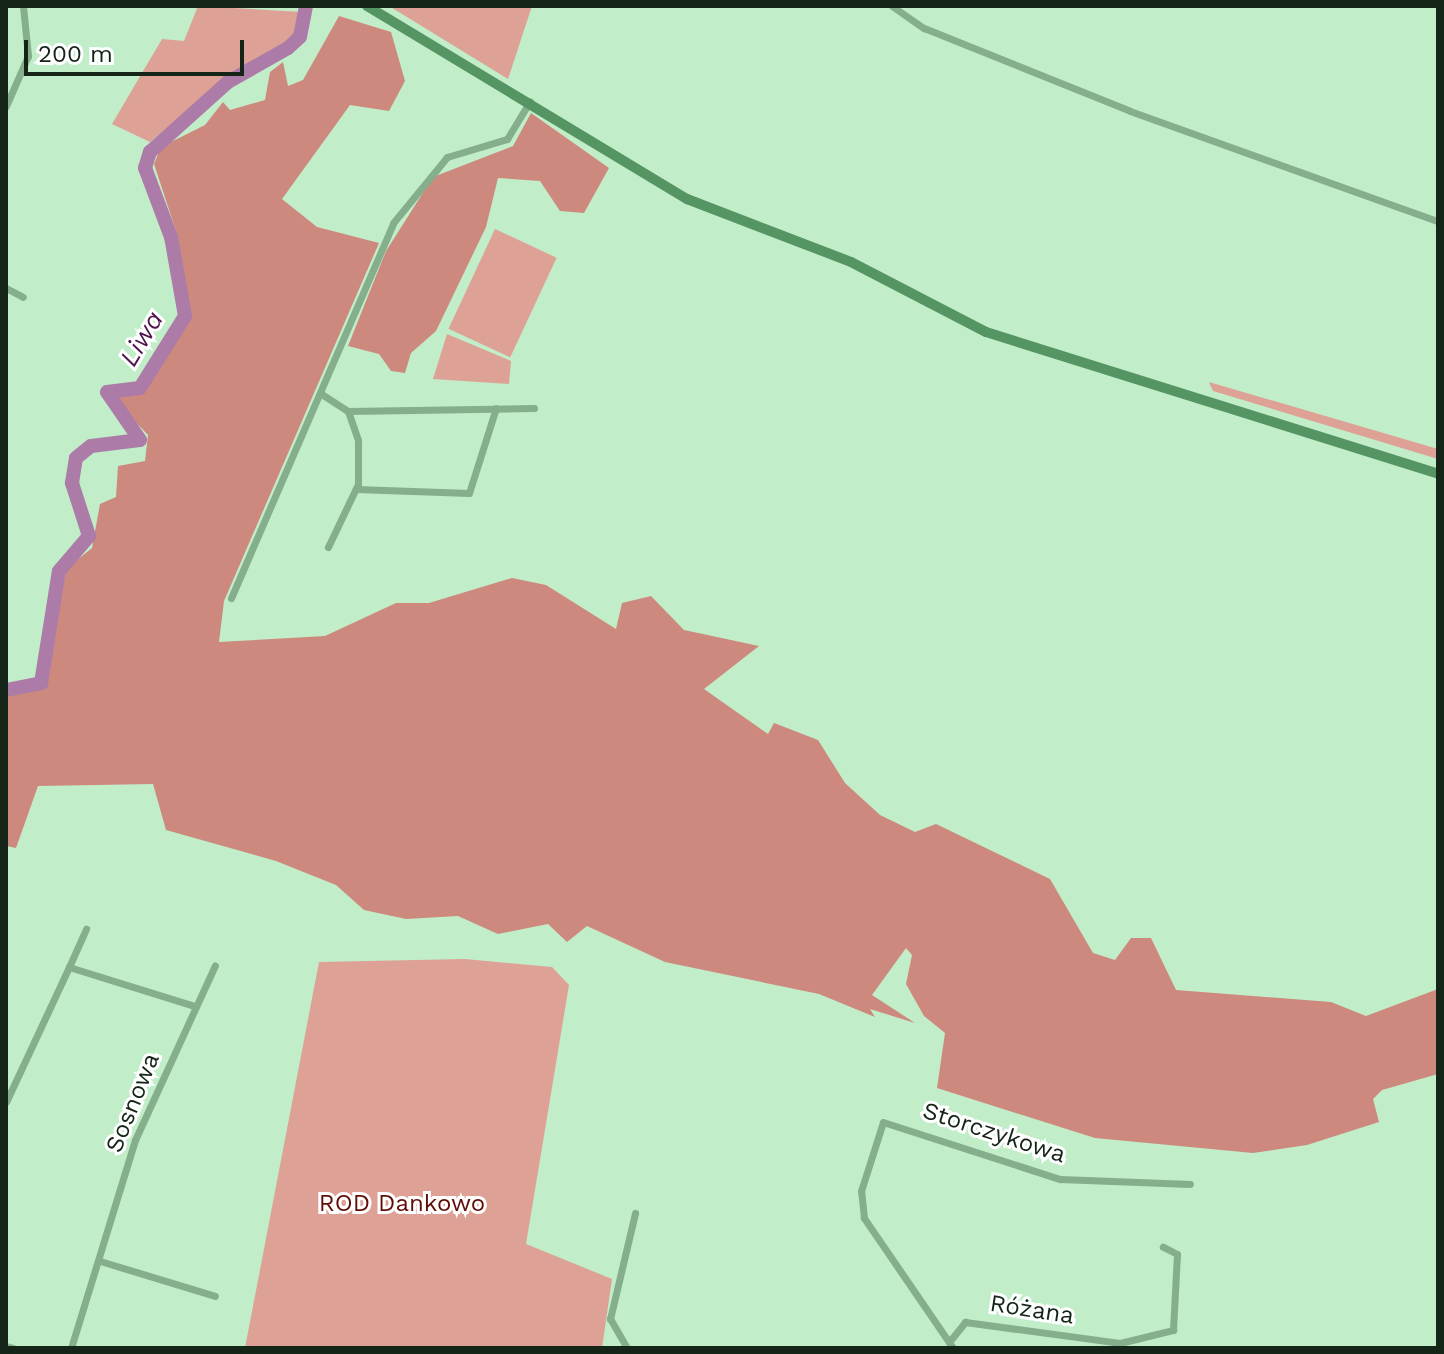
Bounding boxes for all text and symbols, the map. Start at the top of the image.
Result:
scale bar [28,24,248,74]
text: 200 m [38,40,113,68]
water label: Liwa [113,306,171,372]
street label: Sosnowa [100,1049,166,1157]
street label: Storczykowa [919,1096,1069,1170]
park label: ROD Dankowo [319,1190,485,1218]
street label: Różana [988,1289,1076,1331]

